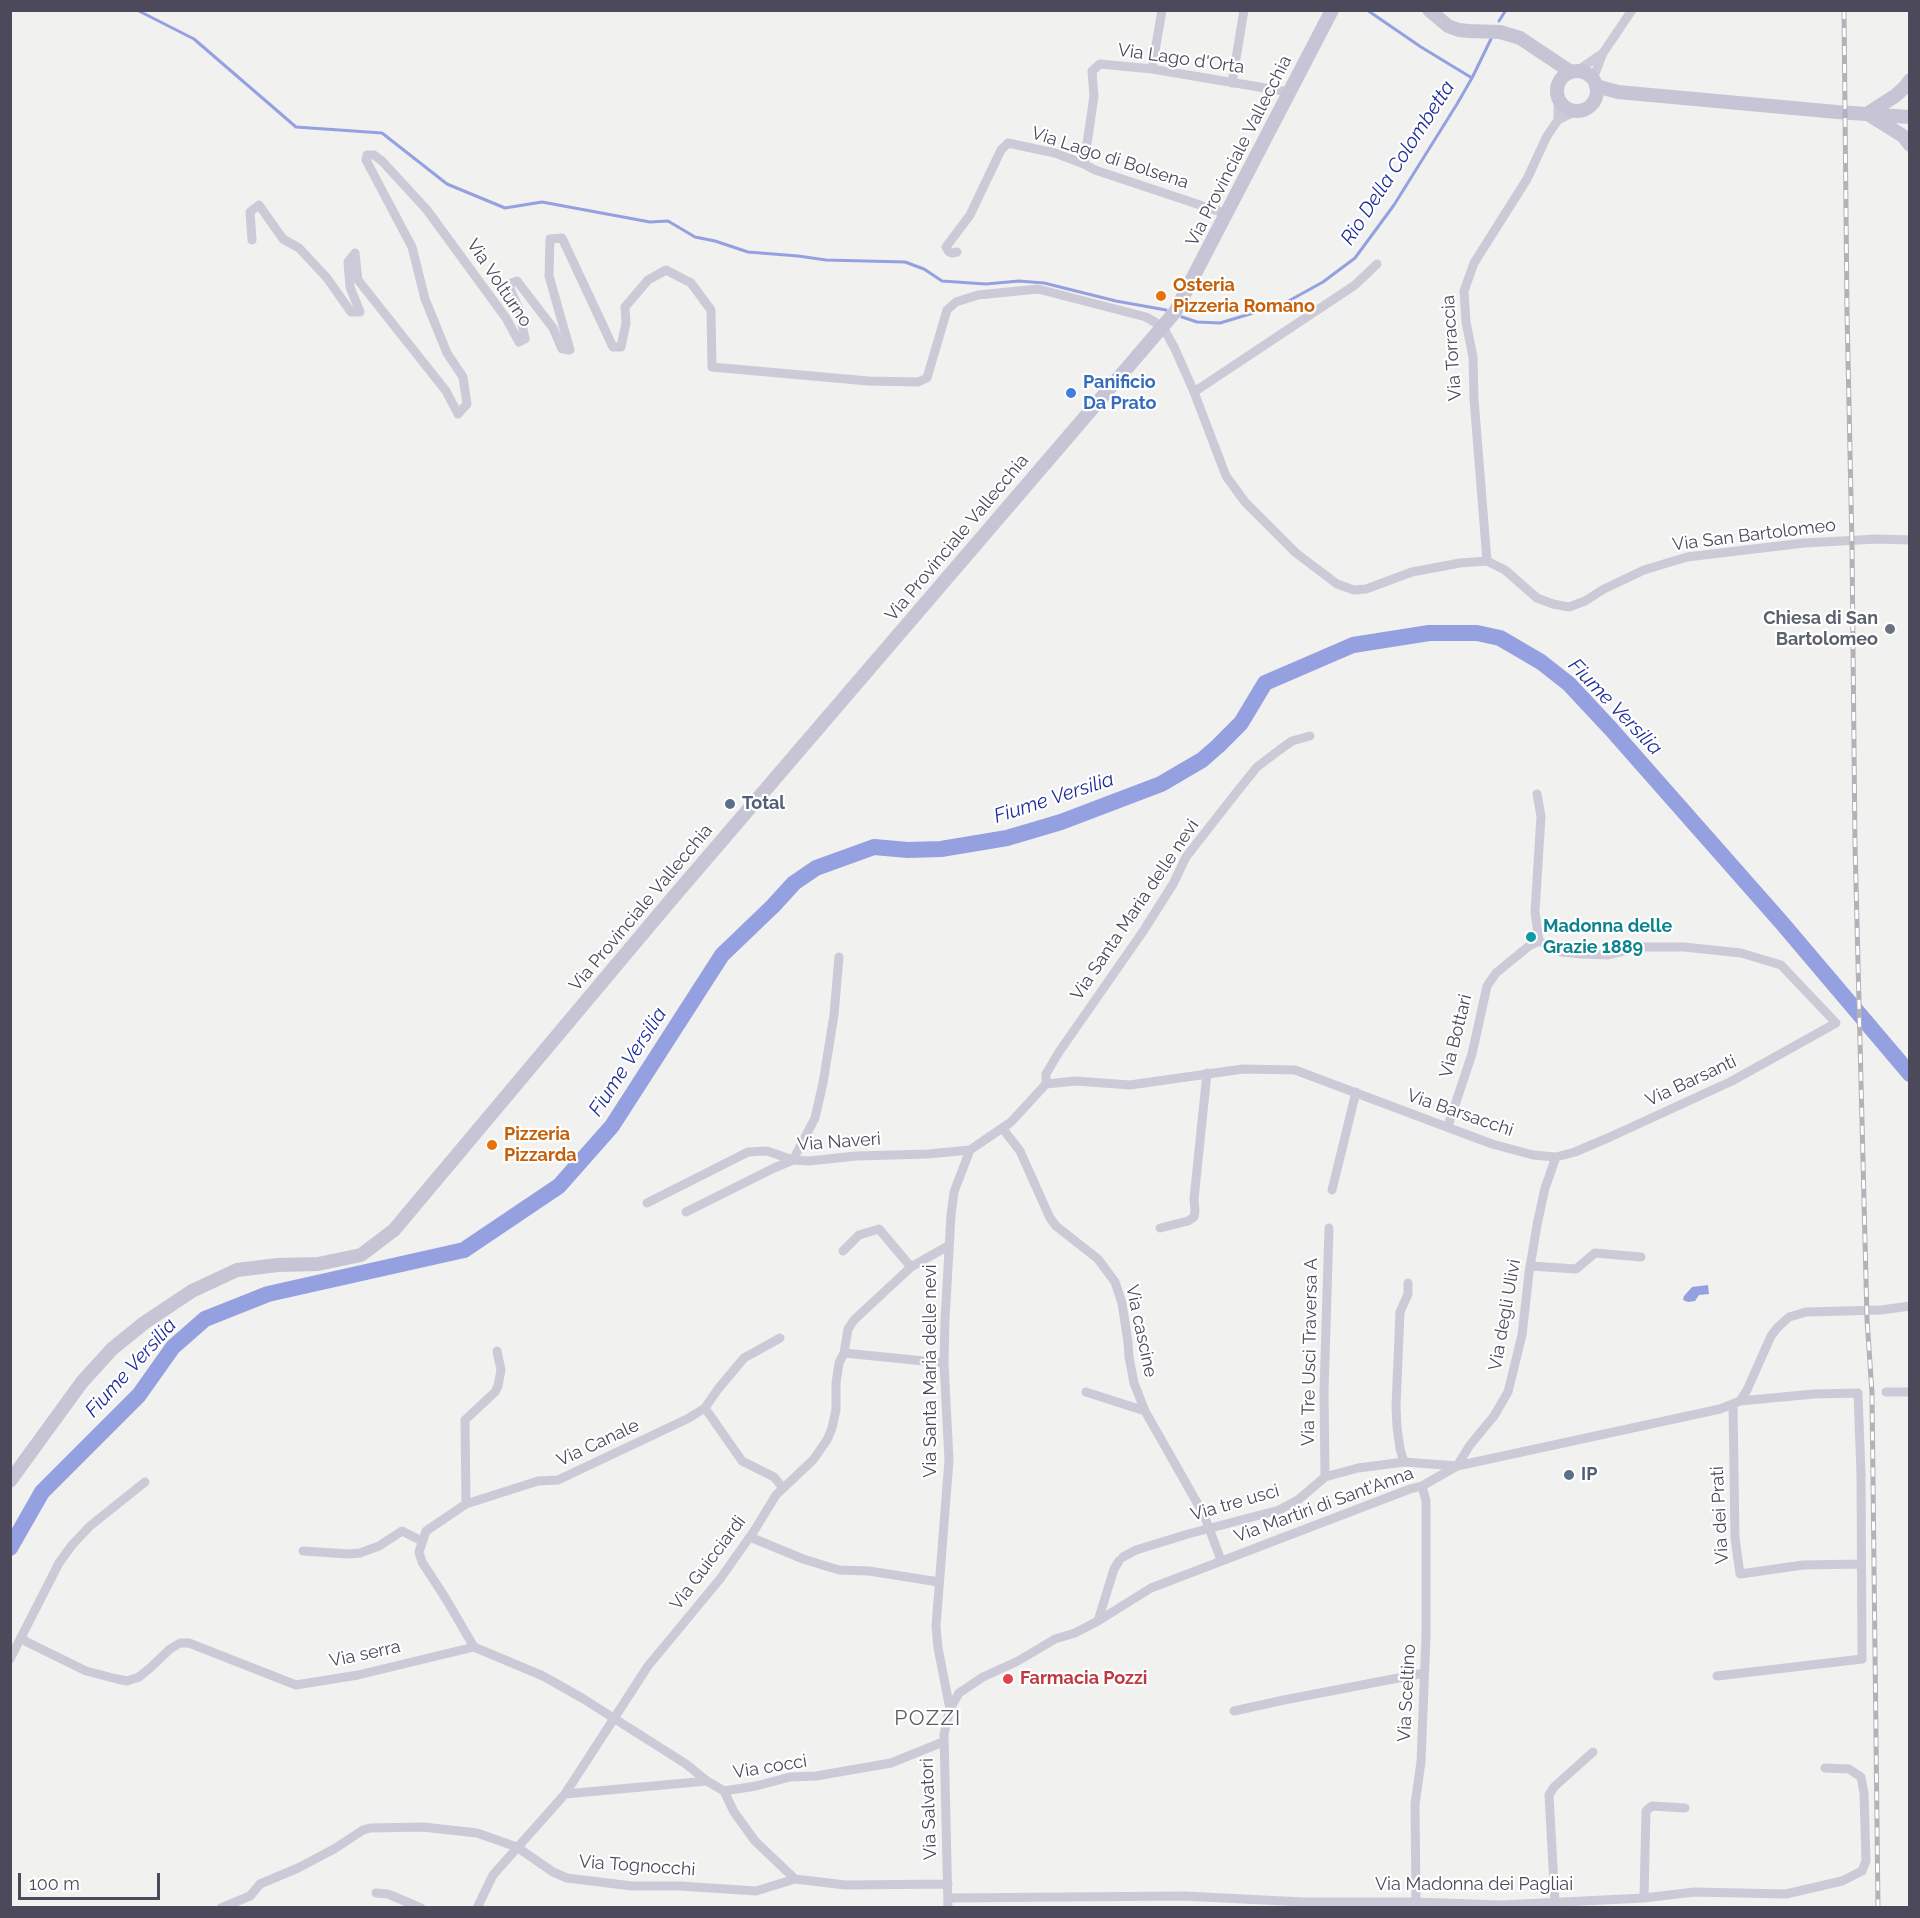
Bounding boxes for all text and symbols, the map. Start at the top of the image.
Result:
street label: Via Lago d'Orta [1116,39,1246,79]
street label: Via Provinciale Vallecchia [1181,52,1297,250]
water label: Rio Della Colombetta [1336,76,1460,250]
street label: Via Lago di Bolsena [1029,122,1191,194]
street label: Via Volturno [462,235,536,331]
place label: Osteria Pizzeria Romano [1173,275,1315,318]
marker: Osteria Pizzeria Romano [1154,289,1168,303]
street label: Via Torraccia [1438,294,1466,402]
place label: Panificio Da Prato [1083,372,1157,415]
marker: Panificio Da Prato [1064,386,1078,400]
street label: Via Provinciale Vallecchia [881,450,1033,626]
street label: Via San Bartolomeo [1671,514,1837,556]
place label: Chiesa di San Bartolomeo [1763,608,1878,650]
marker: Chiesa di San Bartolomeo [1883,622,1897,636]
water label: Fiume Versilia [1563,654,1667,760]
water label: Fiume Versilia [991,767,1117,829]
place label: Total [742,793,785,815]
marker: Total [723,797,737,811]
street label: Via Santa Maria delle nevi [1066,816,1204,1004]
street label: Via Provinciale Vallecchia [565,820,717,996]
place label: Madonna delle Grazie 1889 [1543,916,1672,958]
marker: Madonna delle Grazie 1889 [1524,930,1538,944]
street label: Via Bottari [1435,992,1477,1080]
water label: Fiume Versilia [584,1003,672,1121]
street label: Via Barsanti [1642,1051,1740,1111]
street label: Via Barsacchi [1404,1085,1516,1141]
place label: Pizzeria Pizzarda [504,1124,577,1166]
street label: Via Naveri [796,1128,882,1156]
marker: Pizzeria Pizzarda [485,1138,499,1152]
street label: Via Tre Usci Traversa A [1298,1258,1322,1446]
street label: Via degli Ulivi [1485,1258,1525,1372]
street label: Via Santa Maria delle nevi [920,1264,942,1478]
street label: Via cascine [1121,1283,1161,1379]
water label: Fiume Versilia [80,1314,182,1422]
street label: Via Canale [553,1415,643,1471]
street label: Via Martiri di Sant'Anna [1231,1462,1417,1548]
place label: IP [1581,1464,1597,1486]
street label: Via dei Prati [1707,1466,1733,1564]
marker: IP [1562,1468,1576,1482]
street label: Via tre usci [1188,1480,1282,1526]
street label: Via Guicciardi [665,1512,751,1614]
street label: Via serra [327,1636,403,1672]
street label: Via Sceltino [1394,1644,1420,1742]
place label: Farmacia Pozzi [1020,1668,1147,1690]
marker: Farmacia Pozzi [1001,1672,1015,1686]
district label: POZZI [894,1706,962,1732]
street label: Via cocci [731,1750,809,1784]
street label: Via Salvatori [916,1758,942,1860]
street label: Via Tognocchi [578,1851,696,1881]
scale bar [21,1861,164,1899]
text: 100 m [29,1873,80,1894]
street label: Via Madonna dei Pagliai [1375,1874,1573,1896]

